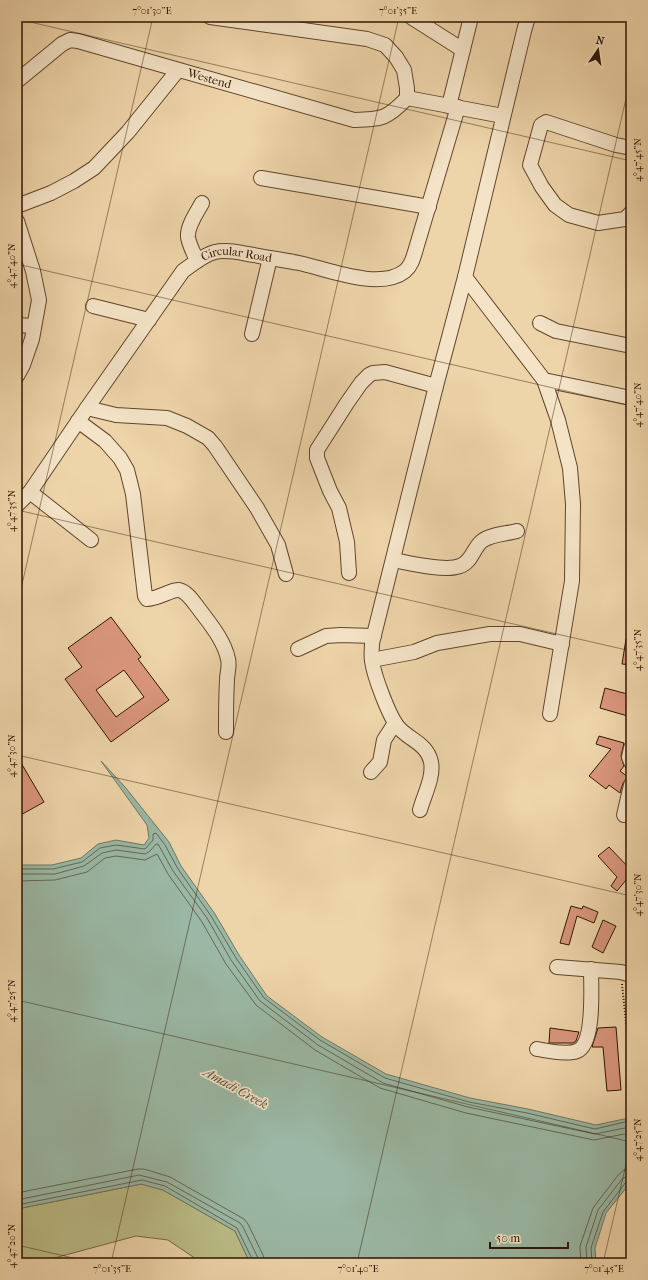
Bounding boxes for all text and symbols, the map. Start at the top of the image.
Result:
text: 7°01'30"E [132,5,172,17]
text: 7°01'35"E [379,5,417,17]
north arrow [578,30,618,70]
text: N [595,33,606,48]
street label: Westend [185,65,233,92]
text: 4°47'45"N [632,138,644,182]
text: 4°47'40"N [6,243,18,289]
street label: Circular Road [198,244,273,265]
text: 4°47'40"N [632,382,644,428]
text: 4°47'35"N [6,490,18,532]
text: 4°47'35"N [632,629,644,671]
text: 4°47'30"N [6,734,18,778]
text: 4°47'30"N [632,873,644,917]
text: 4°47'25"N [6,979,18,1023]
water label: Amadi Creek [199,1063,271,1112]
text: 4°47'25"N [632,1118,644,1162]
text: 4°47'20"N [6,1223,18,1268]
scale bar [490,1224,568,1250]
text: 50 m [496,1231,520,1245]
text: 7°01'35"E [93,1263,131,1275]
text: 7°01'40"E [337,1263,379,1275]
text: 7°01'45"E [584,1263,624,1275]

